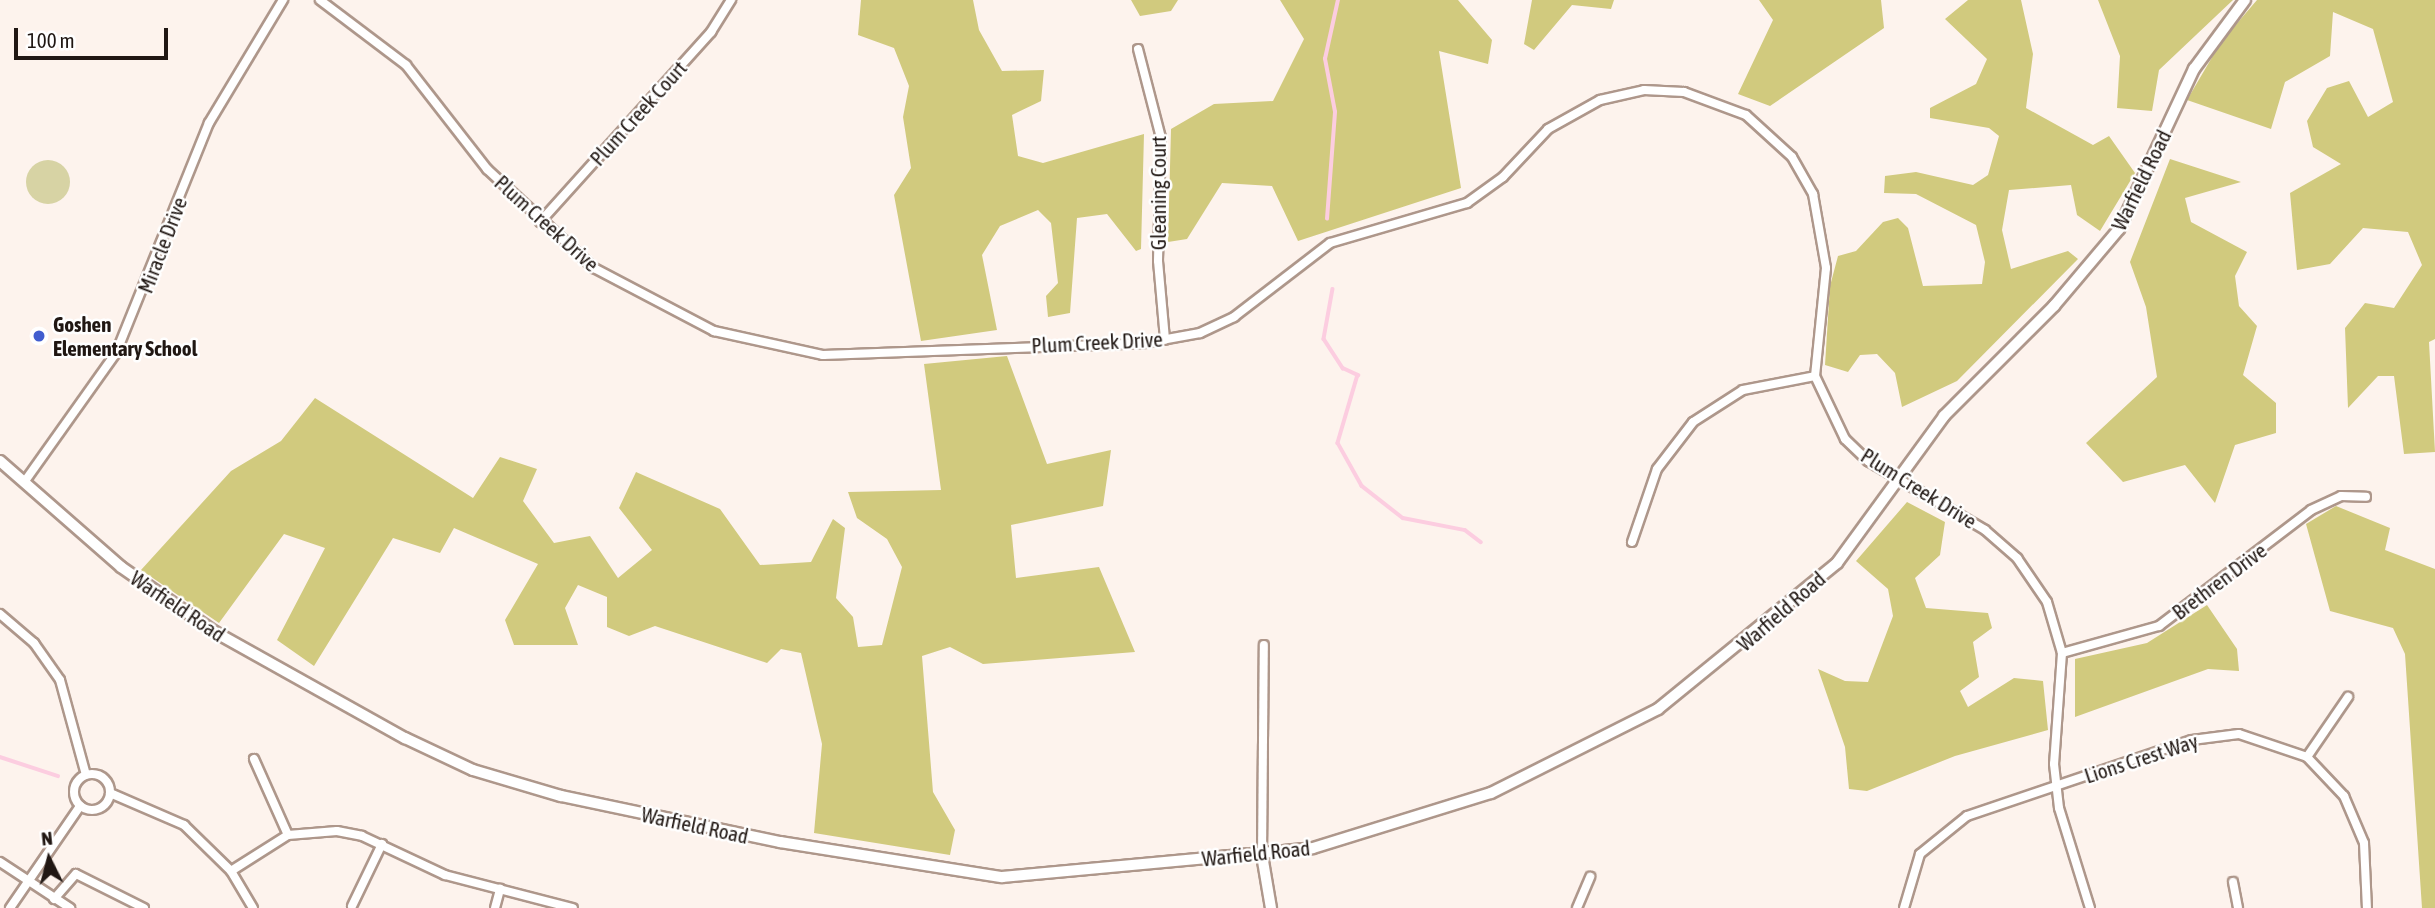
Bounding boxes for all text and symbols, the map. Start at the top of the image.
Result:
scale bar [18,14,172,58]
text: 100 m [27,28,75,52]
street label: Plum Creek Court [584,55,692,171]
street label: Warfield Road [2106,126,2176,234]
street label: Gleaning Court [1145,136,1171,250]
street label: Plum Creek Drive [490,170,604,276]
street label: Miracle Drive [132,193,192,297]
place label: Goshen Elementary School [53,311,197,361]
street label: Plum Creek Drive [1031,326,1163,358]
marker: Goshen Elementary School [31,328,47,344]
street label: Plum Creek Drive [1857,442,1981,534]
street label: Brethren Drive [2167,537,2271,625]
street label: Warfield Road [126,565,230,647]
street label: Warfield Road [1732,566,1830,656]
street label: Lions Crest Way [2081,728,2201,788]
street label: Warfield Road [639,801,751,849]
north arrow [14,824,84,894]
text: N [40,827,54,850]
street label: Warfield Road [1201,835,1311,871]

